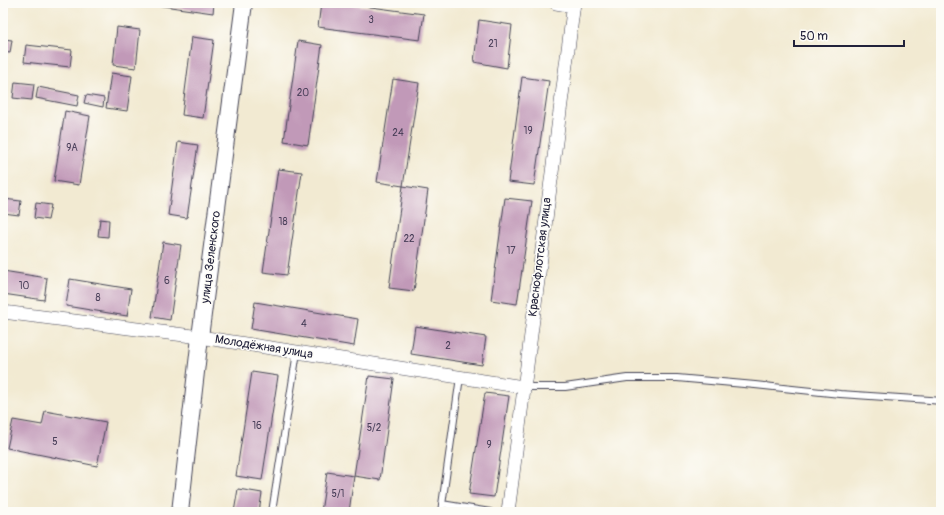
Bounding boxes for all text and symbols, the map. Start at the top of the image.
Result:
house number: 3 [368,14,374,26]
scale bar [794,22,904,48]
text: 50 m [800,29,828,44]
house number: 21 [488,38,498,50]
house number: 20 [297,87,309,99]
house number: 19 [523,125,533,137]
house number: 24 [392,127,404,139]
house number: 9А [66,142,78,154]
street label: Краснофлотская улица [525,196,555,317]
street label: улица Зеленского [198,209,224,305]
house number: 18 [279,216,287,228]
house number: 22 [403,233,415,245]
house number: 17 [506,245,516,257]
house number: 6 [164,275,170,287]
house number: 10 [19,280,30,292]
house number: 8 [95,292,101,304]
house number: 4 [301,318,307,330]
street label: Молодёжная улица [214,332,314,362]
house number: 2 [445,340,451,352]
house number: 16 [252,420,262,432]
house number: 5/2 [367,422,382,434]
house number: 5 [52,436,58,448]
house number: 9 [486,439,492,451]
house number: 5/1 [332,488,345,500]

